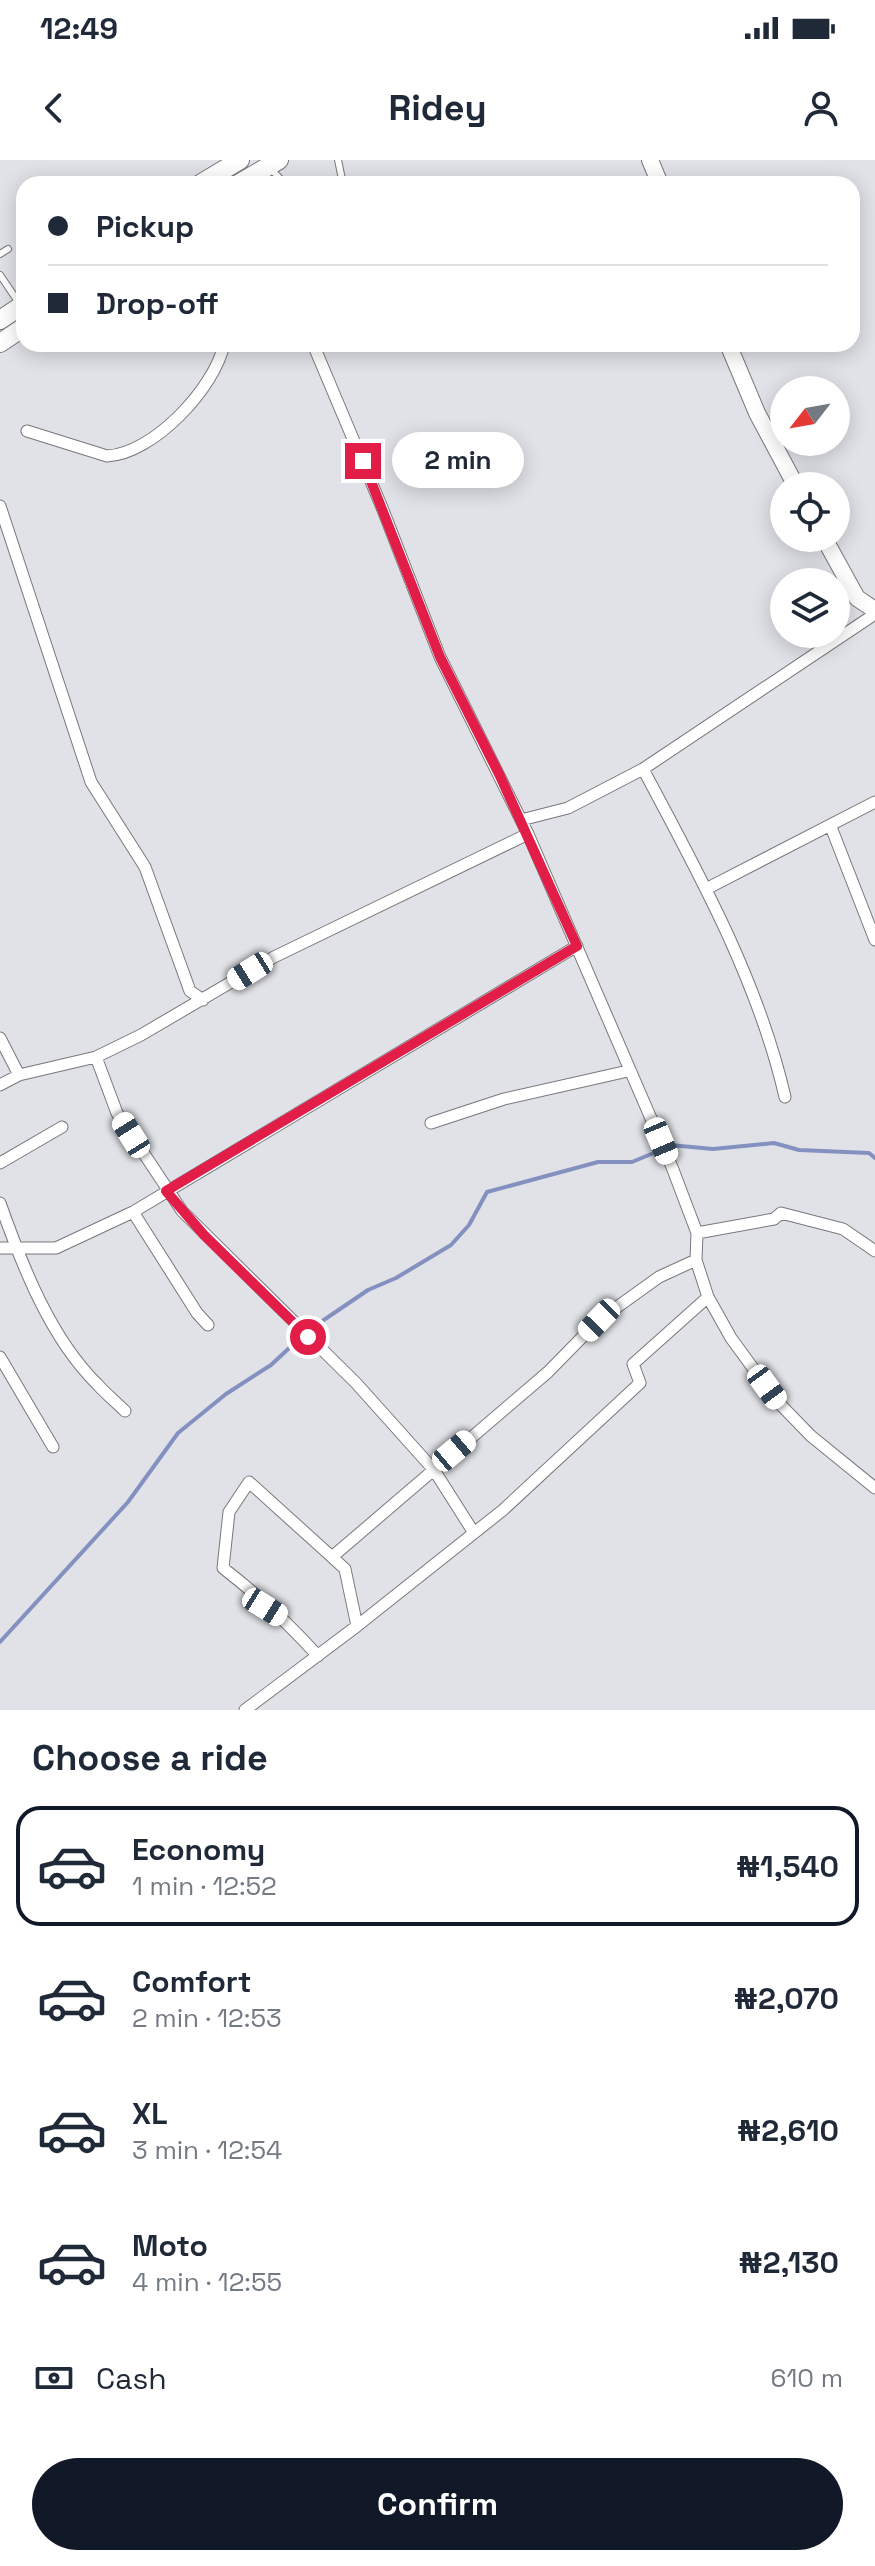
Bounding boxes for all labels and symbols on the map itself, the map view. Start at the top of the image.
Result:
north arrow [770,376,850,456]
callout: 2 min [391,433,523,489]
route end [345,443,381,479]
car [223,948,277,994]
car [108,1108,154,1162]
car [641,1114,681,1168]
car [574,1294,624,1346]
route start [290,1319,326,1355]
car [743,1361,791,1413]
car [428,1426,480,1476]
car [238,1584,292,1630]

